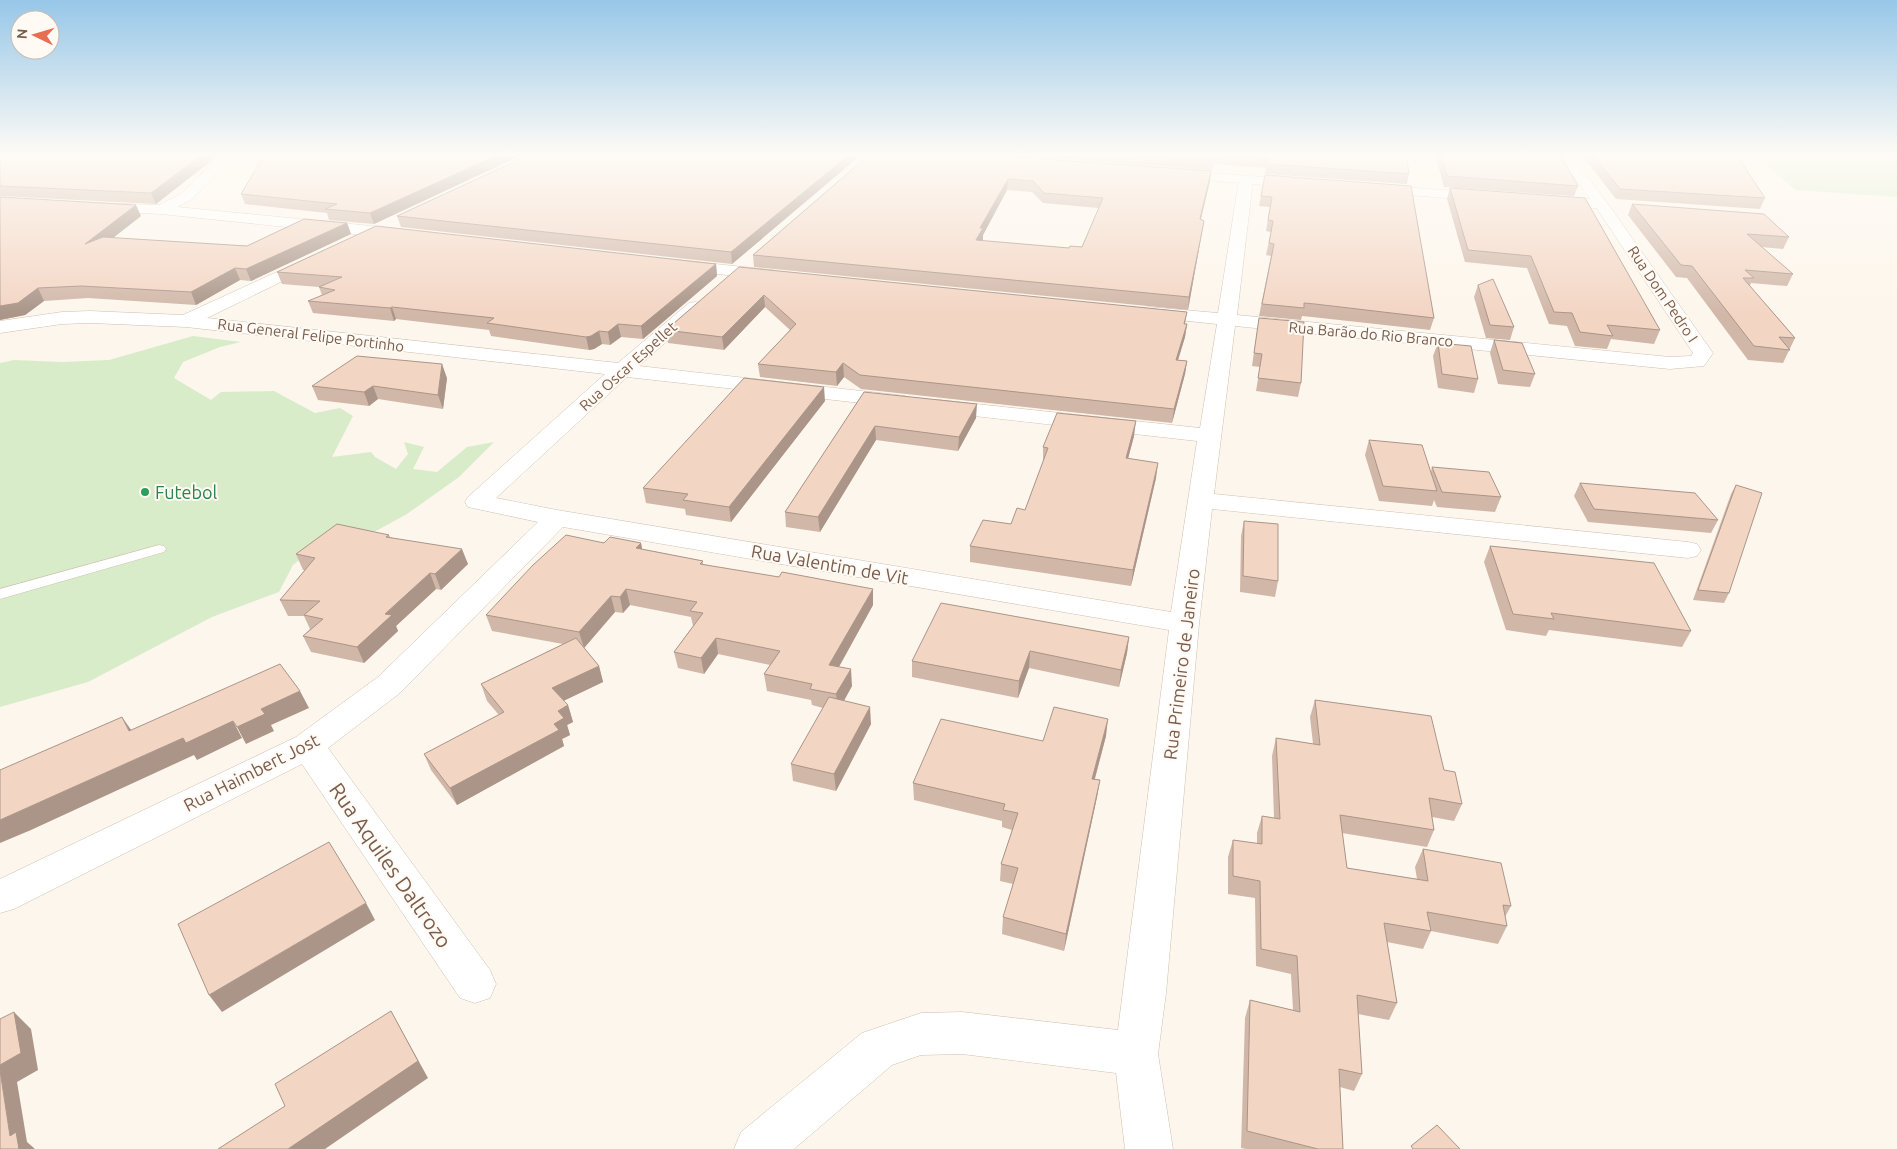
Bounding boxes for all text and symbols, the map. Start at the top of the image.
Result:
north arrow [10,10,60,60]
text: N [14,28,30,40]
street label: Rua Dom Pedro I [1625,243,1701,345]
street label: Rua General Felipe Portinho [217,315,405,355]
street label: Rua Oscar Espellet [576,318,680,414]
street label: Rua Barão do Rio Branco [1288,318,1454,350]
place label: Futebol [155,482,218,502]
marker: Futebol [139,486,151,498]
street label: Rua Valentim de Vit [750,540,910,588]
street label: Rua Primeiro de Janeiro [1159,567,1203,761]
street label: Rua Haimbert Jost [180,729,322,815]
street label: Rua Aquiles Daltrozo [325,778,457,952]

